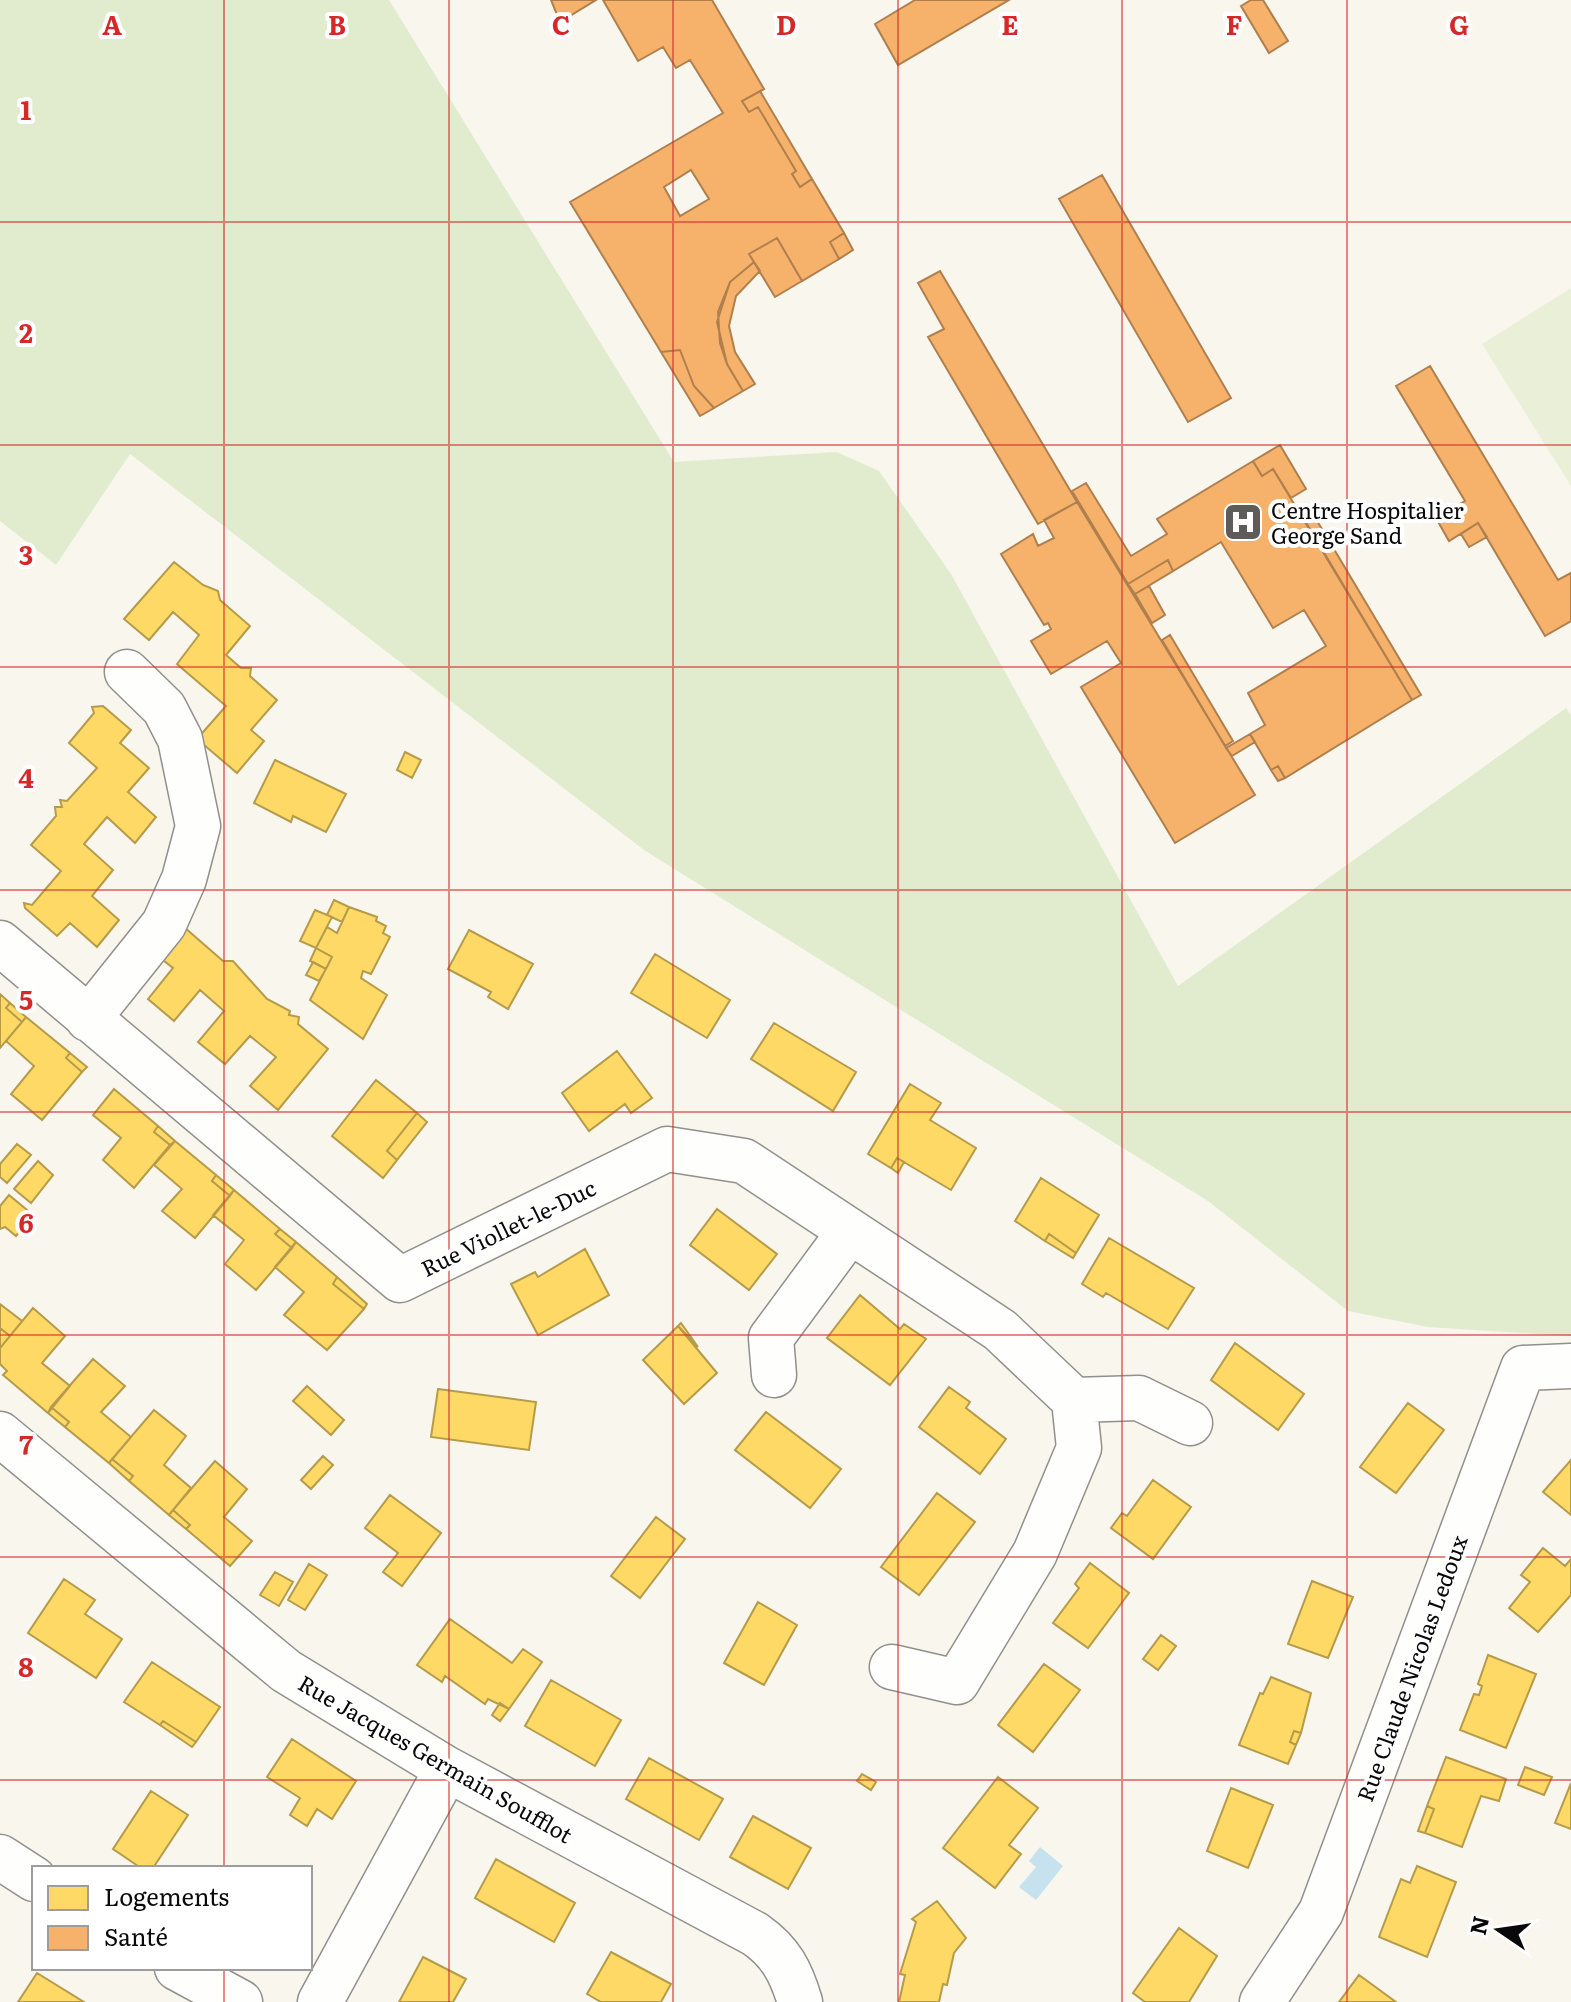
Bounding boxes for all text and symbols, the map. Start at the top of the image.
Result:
text: A [102,4,122,43]
text: B [328,4,346,43]
text: C [552,4,570,43]
text: D [776,4,796,43]
text: E [1001,4,1019,43]
text: F [1226,4,1242,43]
text: G [1449,4,1469,43]
text: 1 [21,89,32,128]
text: 2 [19,312,33,351]
place label: Centre Hospitalier George Sand [1271,493,1464,551]
hospital icon: Centre Hospitalier George Sand [1222,501,1264,543]
text: 3 [19,534,33,573]
text: 4 [18,757,34,796]
text: 5 [19,979,33,1018]
street label: Rue Viollet-le-Duc [415,1170,601,1284]
text: 6 [18,1202,34,1241]
text: 7 [19,1424,33,1463]
street label: Rue Claude Nicolas Ledoux [1347,1530,1475,1806]
text: 8 [18,1646,34,1685]
street label: Rue Jacques Germain Soufflot [293,1666,579,1850]
legend [32,1866,312,1970]
text: Logements [104,1878,229,1913]
north arrow [1459,1890,1539,1970]
text: N [1460,1912,1496,1938]
text: Santé [104,1918,168,1953]

